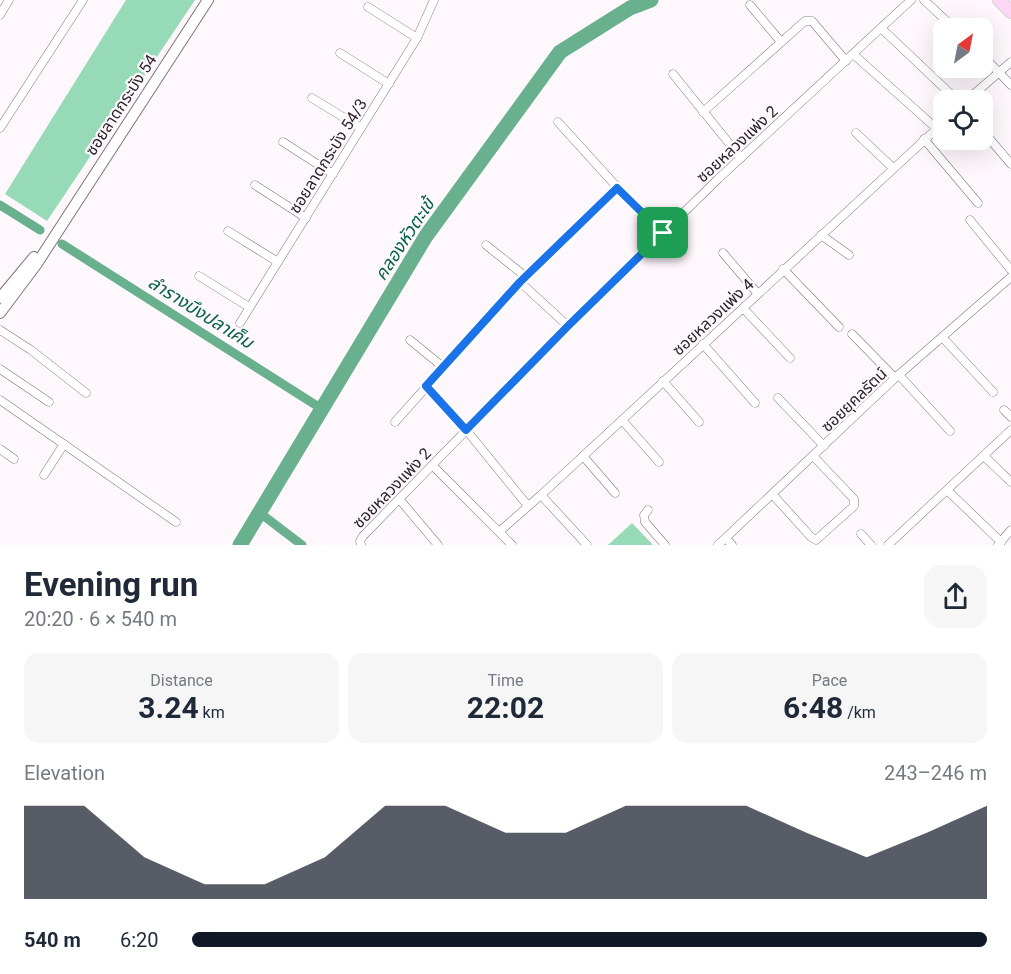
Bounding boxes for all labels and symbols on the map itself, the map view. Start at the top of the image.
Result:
north arrow [933,18,993,78]
street label: ซอยลาดกระบัง 54 [81,51,161,159]
street label: ซอยลาดกระบัง 54/3 [285,95,371,217]
street label: ซอยหลวงแพ่ง 2 [692,102,782,186]
water label: คลองหัวตะเข้ [370,192,440,284]
pin [637,207,688,258]
water label: ลำรางบึงปลาเค็ม [145,271,259,354]
street label: ซอยหลวงแพ่ง 4 [668,275,758,359]
street label: ซอยยุคลรัตน์ [817,364,891,436]
street label: ซอยหลวงแพ่ง 2 [349,444,435,532]

